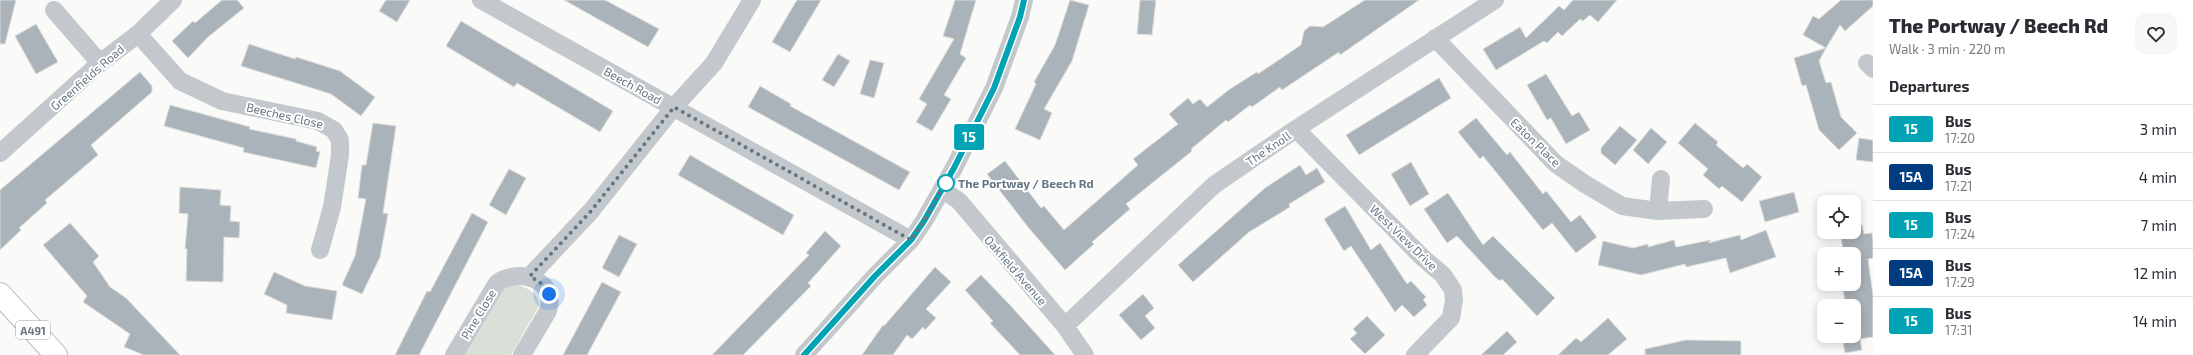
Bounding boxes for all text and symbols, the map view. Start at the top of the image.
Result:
button: heart [2135,13,2177,55]
text: The Portway / Beech Rd [1889,14,2108,37]
street label: Greenfields Road [47,41,127,113]
text: Walk · 3 min · 220 m [1889,41,2005,57]
street label: Beech Road [602,63,664,107]
text: Departures [1889,77,1969,95]
street label: Beeches Close [245,99,325,131]
text: Bus [1945,112,1971,130]
street label: Eaton Place [1508,115,1564,169]
text: 15 [1904,120,1918,137]
text: 3 min [2140,120,2177,138]
line badge: 15 [951,124,987,150]
text: 15 [962,128,976,145]
street label: The Knoll [1243,128,1293,168]
text: 17:20 [1945,130,1975,146]
text: Bus [1945,160,1971,178]
text: 15A [1900,168,1922,185]
text: 4 min [2139,168,2177,186]
marker: The Portway / Beech Rd [937,174,955,192]
place label: The Portway / Beech Rd [958,176,1094,191]
text: 17:21 [1945,178,1972,194]
map controls [1817,195,1861,343]
button: locate [1817,195,1861,239]
street label: West View Drive [1367,201,1441,273]
text: Bus [1945,208,1971,226]
text: 15 [1904,216,1918,233]
text: 7 min [2140,216,2177,234]
text: 17:24 [1945,226,1975,242]
street label: Oakfield Avenue [982,232,1050,308]
button: + [1817,247,1861,291]
text: Bus [1945,256,1971,274]
text: 15A [1900,264,1922,281]
text: 12 min [2134,264,2177,282]
text: 17:29 [1945,274,1975,290]
your location [539,284,559,304]
street label: Pine Close [458,286,498,342]
button: − [1817,299,1861,343]
text: Bus [1945,304,1971,322]
text: 15 [1904,312,1918,329]
text: 14 min [2133,312,2177,330]
road number: A491 [16,321,50,339]
text: 17:31 [1945,322,1972,338]

